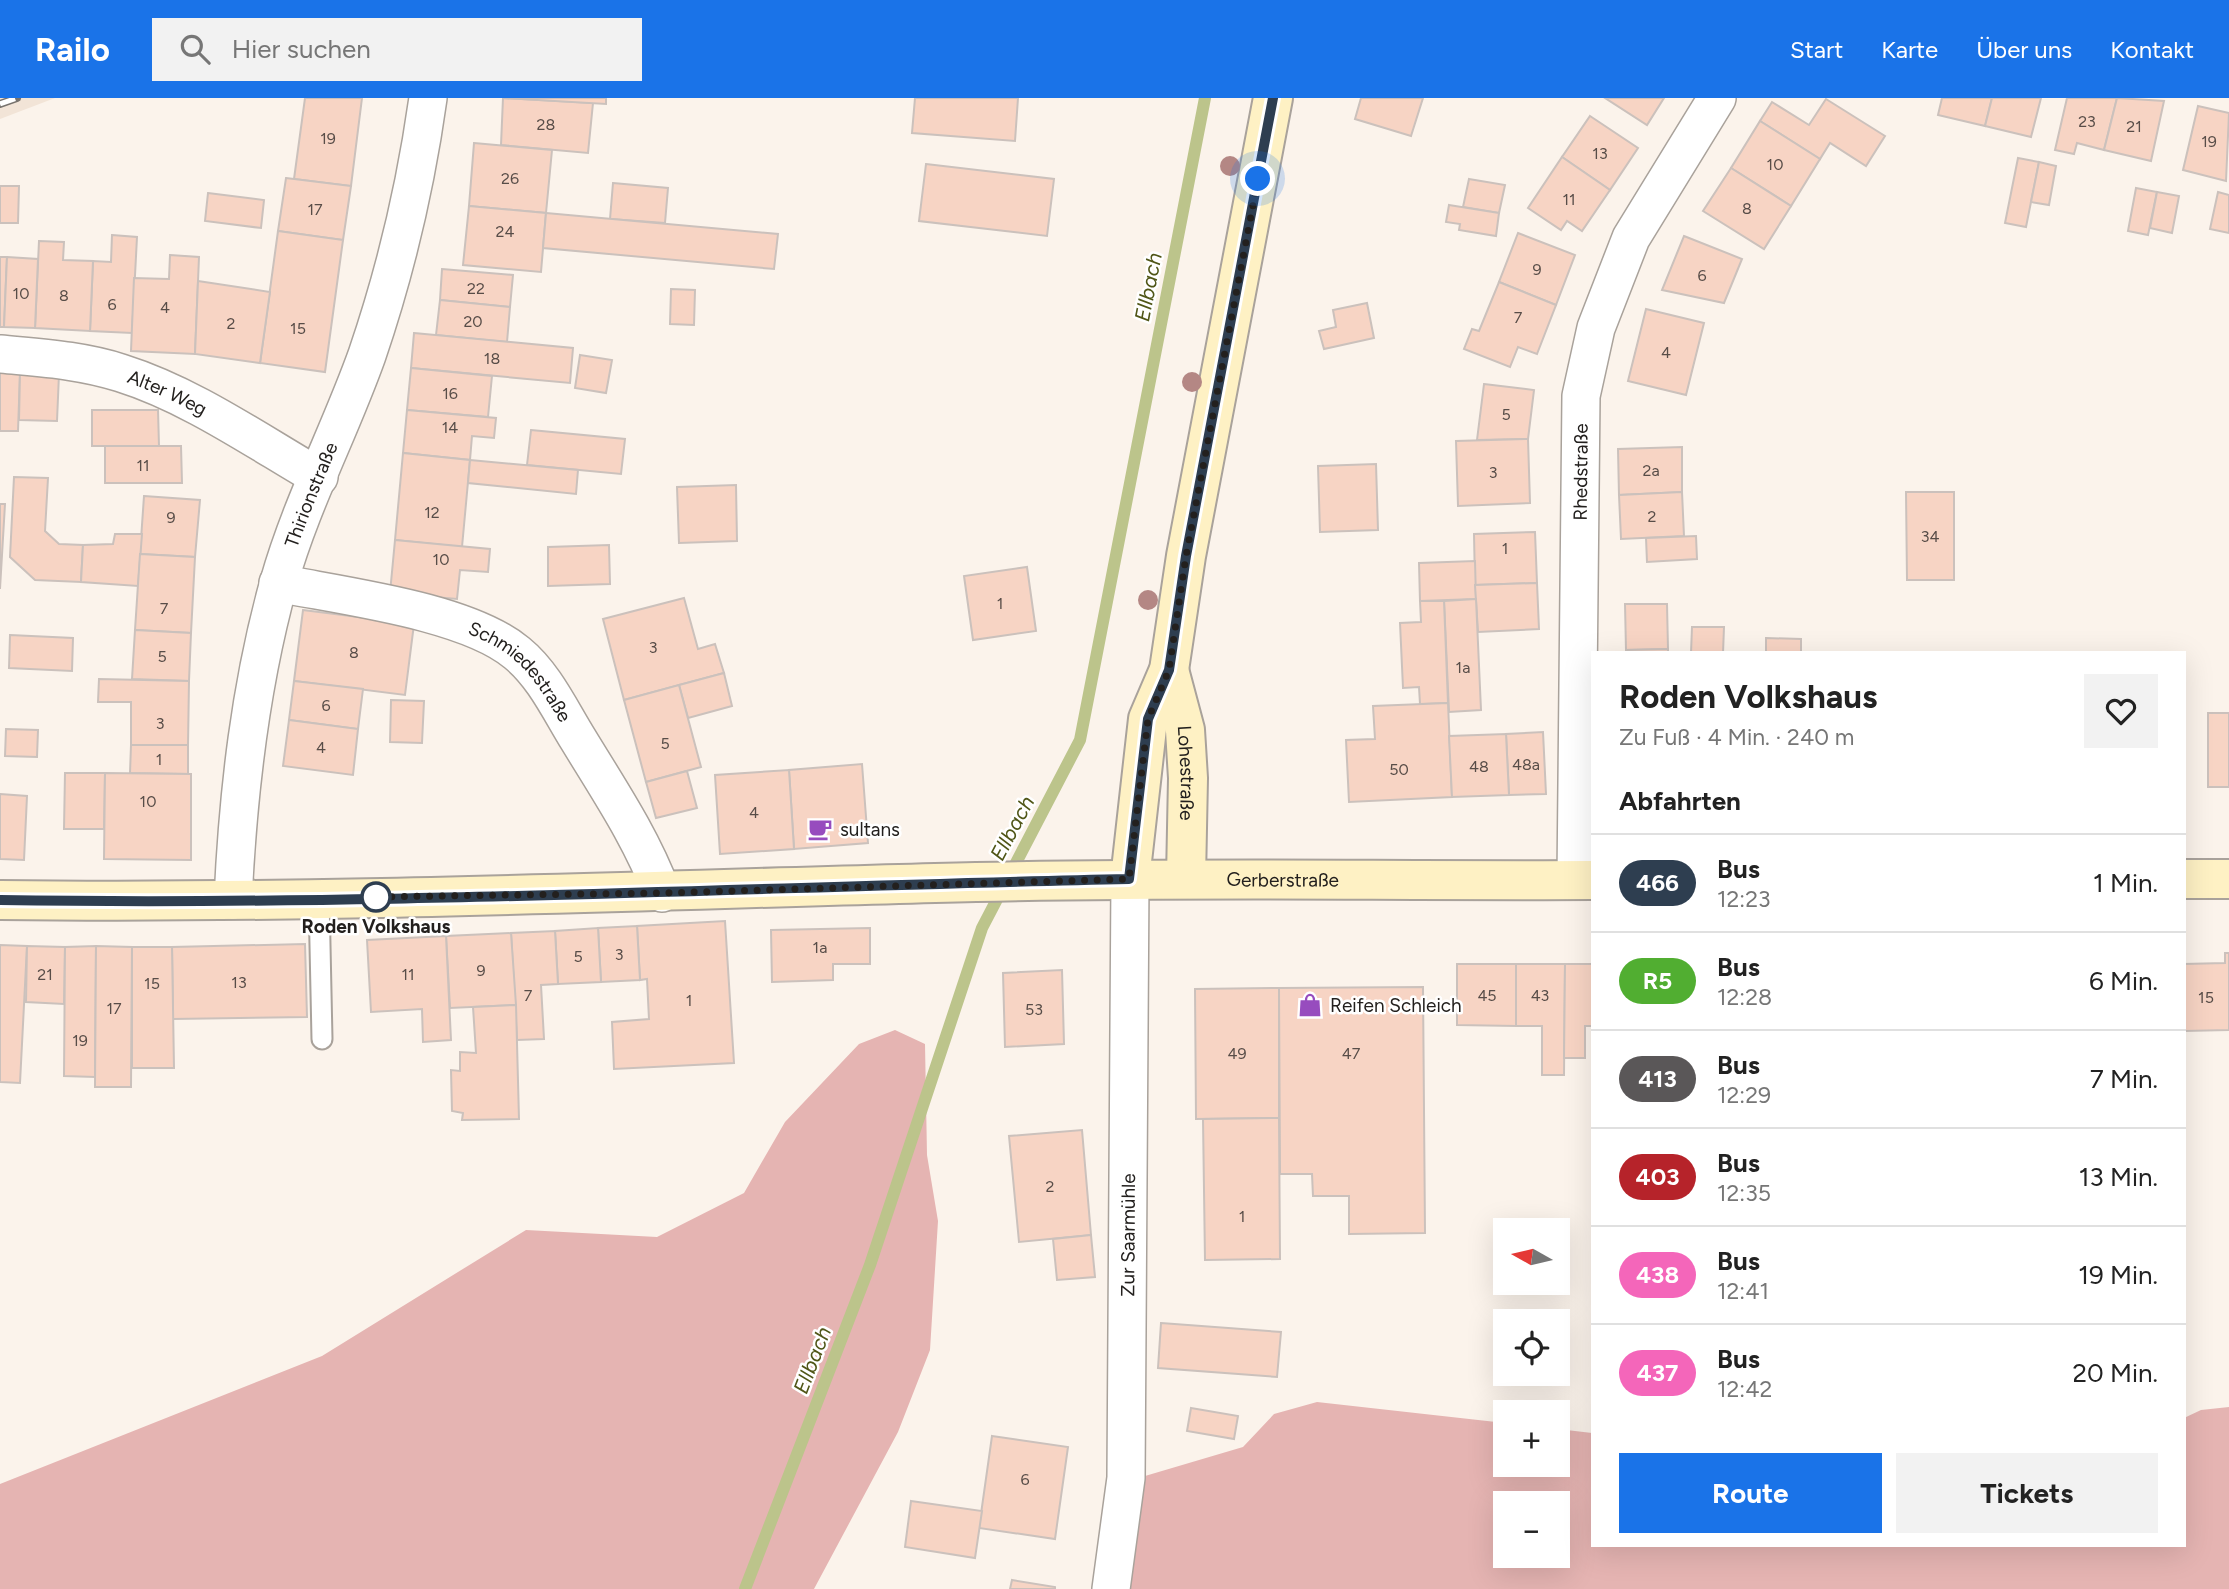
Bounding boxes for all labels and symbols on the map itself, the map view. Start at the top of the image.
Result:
house number: 23 [2078,112,2096,131]
house number: 28 [537,115,555,134]
house number: 21 [2126,117,2142,136]
house number: 19 [320,129,336,148]
house number: 19 [2201,132,2217,151]
house number: 13 [1592,144,1608,163]
house number: 10 [1767,155,1783,174]
your location [1240,161,1275,196]
house number: 26 [501,169,519,188]
house number: 11 [1562,190,1576,209]
house number: 8 [1742,199,1752,218]
house number: 17 [307,200,323,219]
house number: 24 [496,222,514,241]
water label: Ellbach [1129,250,1167,324]
house number: 9 [1532,260,1542,279]
house number: 6 [1697,266,1707,285]
house number: 22 [467,279,485,298]
house number: 10 [13,284,29,303]
house number: 8 [59,286,69,305]
house number: 6 [107,295,117,314]
house number: 4 [160,298,170,317]
house number: 7 [1514,308,1523,327]
house number: 20 [463,312,483,331]
house number: 2 [227,314,235,333]
house number: 15 [290,319,306,338]
house number: 4 [1661,343,1671,362]
house number: 18 [484,349,500,368]
street label: Alter Weg [125,365,211,420]
house number: 16 [442,384,458,403]
house number: 5 [1501,405,1511,424]
house number: 14 [442,418,458,437]
street label: Rhedstraße [1568,423,1592,521]
street label: Thirionstraße [279,439,342,550]
house number: 11 [136,456,150,475]
house number: 2a [1642,461,1660,480]
house number: 3 [1489,463,1497,482]
house number: 12 [424,503,440,522]
house number: 2 [1648,507,1656,526]
house number: 9 [166,508,176,527]
house number: 34 [1921,527,1939,546]
house number: 1 [1502,539,1508,558]
house number: 10 [433,550,449,569]
house number: 1 [997,594,1003,613]
house number: 7 [160,599,169,618]
street label: Schmiedestraße [465,616,577,726]
house number: 3 [649,638,657,657]
house number: 8 [349,643,359,662]
house number: 5 [157,647,167,666]
house number: 1a [1456,658,1470,677]
house number: 6 [321,696,331,715]
house number: 3 [156,714,164,733]
street label: Lohestraße [1173,725,1200,821]
house number: 5 [660,734,670,753]
house number: 4 [316,738,326,757]
house number: 1 [156,750,162,769]
house number: 48a [1512,755,1540,774]
house number: 48 [1469,757,1489,776]
house number: 50 [1389,760,1409,779]
water label: Ellbach [985,791,1039,865]
house number: 10 [140,792,156,811]
house number: 4 [749,803,759,822]
cafe icon: sultans [806,815,834,843]
place label: sultans [840,818,900,841]
street label: Gerberstraße [1227,868,1339,891]
marker: Roden Volkshaus [361,882,391,912]
place label: Roden Volkshaus [302,915,451,938]
house number: 1a [813,938,827,957]
house number: 3 [615,945,623,964]
house number: 5 [573,947,583,966]
house number: 9 [476,961,486,980]
house number: 21 [37,965,53,984]
house number: 11 [401,965,415,984]
house number: 13 [231,973,247,992]
house number: 15 [144,974,160,993]
house number: 7 [524,986,533,1005]
house number: 45 [1477,986,1497,1005]
house number: 43 [1531,986,1549,1005]
house number: 15 [2198,988,2214,1007]
house number: 1 [686,991,692,1010]
shop icon: Reifen Schleich [1296,991,1324,1019]
place label: Reifen Schleich [1330,994,1462,1017]
house number: 17 [106,999,122,1018]
house number: 53 [1025,1000,1043,1019]
house number: 19 [72,1031,88,1050]
house number: 49 [1228,1044,1247,1063]
house number: 47 [1342,1044,1361,1063]
street label: Zur Saarmühle [1116,1173,1140,1297]
house number: 2 [1046,1177,1054,1196]
house number: 1 [1239,1207,1245,1226]
north arrow [1493,1218,1570,1295]
water label: Ellbach [788,1323,836,1397]
house number: 6 [1020,1470,1030,1489]

